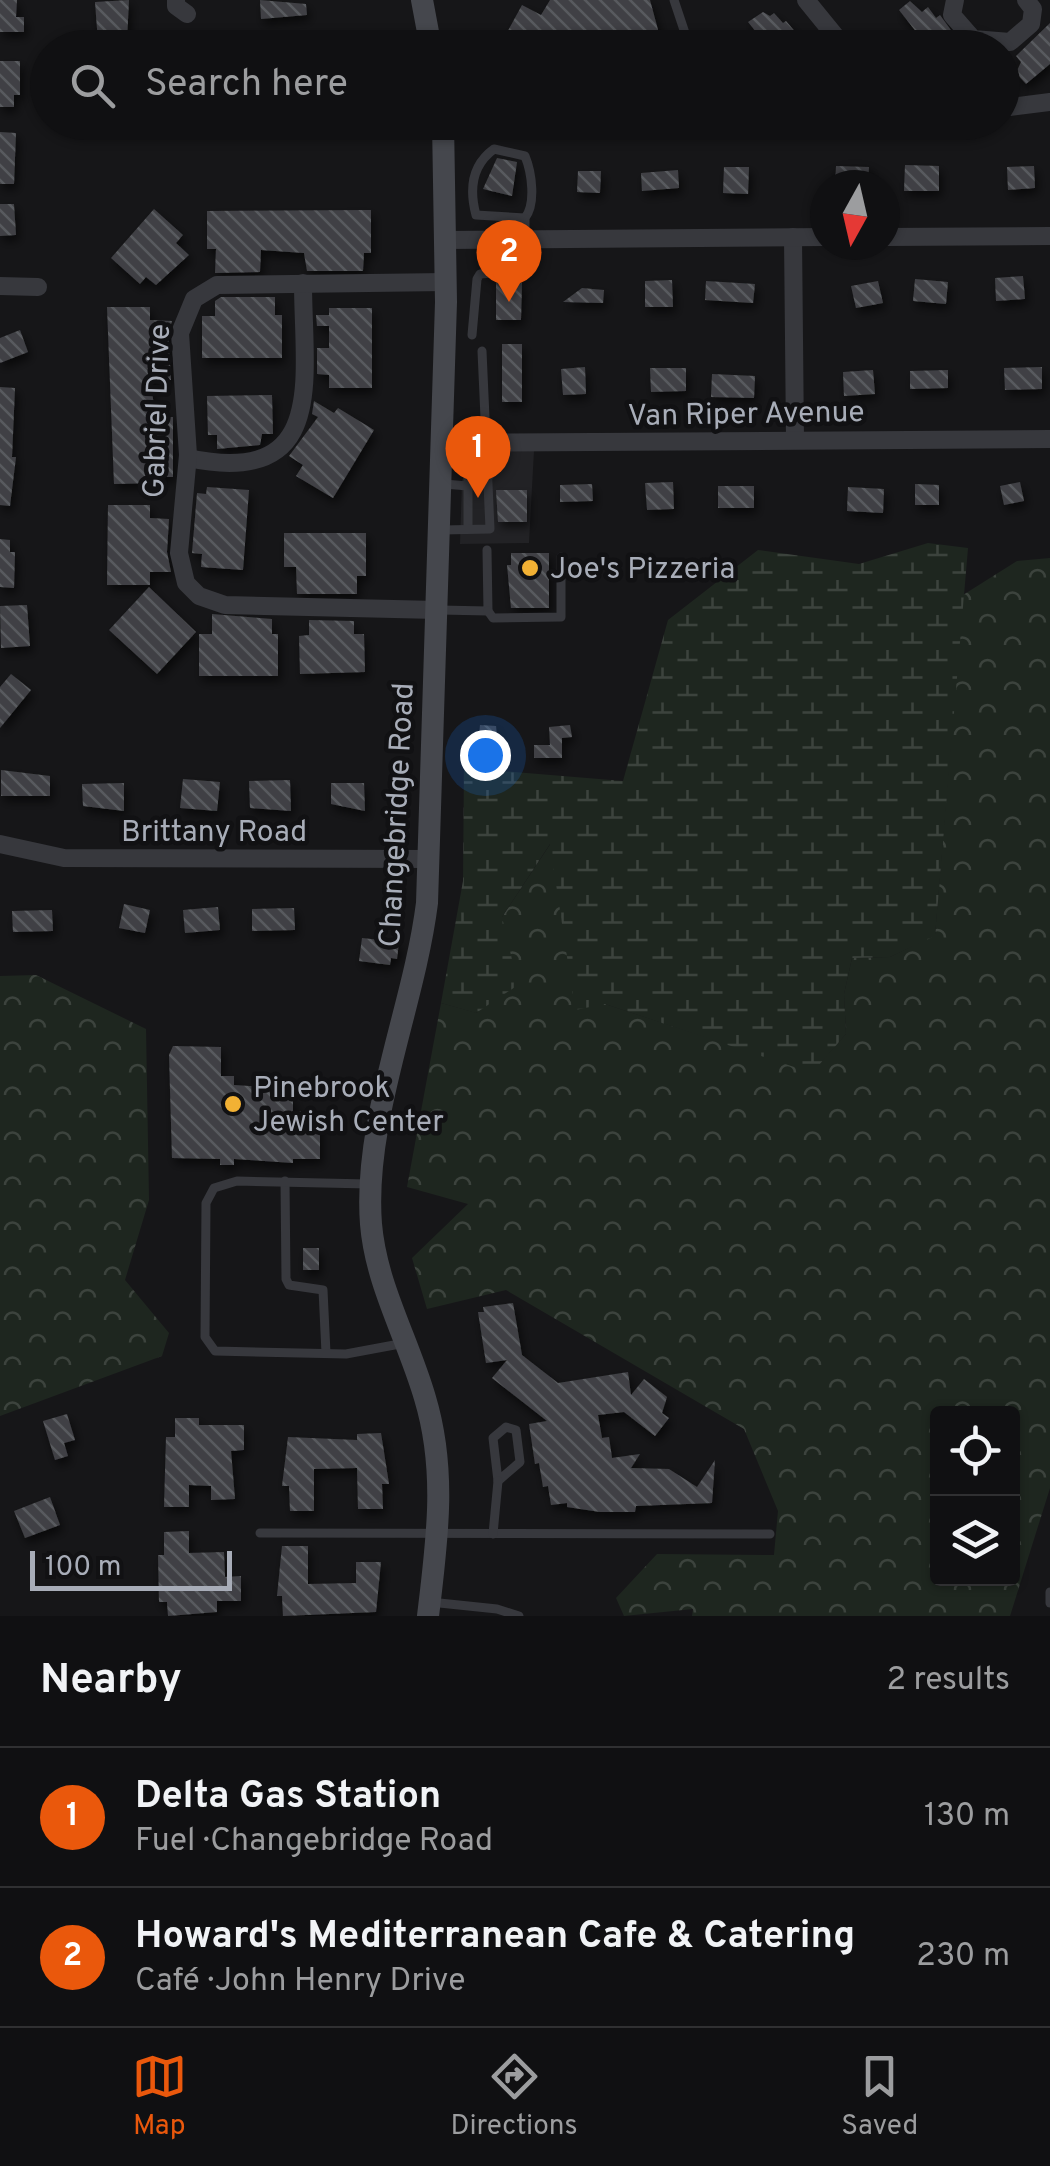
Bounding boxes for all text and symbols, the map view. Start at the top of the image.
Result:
search box [30,30,1020,140]
icon: search [65,58,120,113]
text: Search here [145,61,348,110]
north arrow [810,170,900,260]
pin: 2 [476,220,542,302]
street label: Gabriel Drive [137,323,180,499]
street label: Van Riper Avenue [627,395,865,436]
pin: 1 [446,416,510,498]
place label: Joe's Pizzeria [550,552,735,589]
marker: Joe's Pizzeria [519,557,541,579]
street label: Changebridge Road [373,682,424,948]
your location [460,730,511,781]
street label: Brittany Road [121,815,307,852]
place label: Pinebrook Jewish Center [253,1071,444,1142]
marker: Pinebrook Jewish Center [222,1093,244,1115]
map controls [930,1406,1020,1586]
button: locate [930,1406,1020,1496]
button: layers [930,1496,1020,1586]
scale bar [30,1546,232,1590]
text: 100 m [45,1550,121,1586]
text: Nearby [40,1655,182,1708]
text: 2 results [886,1661,1010,1701]
text: Delta Gas Station [135,1773,441,1822]
text: 1 [66,1797,79,1837]
text: 130 m [924,1797,1010,1837]
text: Fuel · Changebridge Road [135,1822,493,1862]
text: Howard's Mediterranean Cafe & Catering [135,1913,855,1962]
text: 2 [63,1937,82,1977]
text: 230 m [916,1937,1010,1977]
text: Café · John Henry Drive [135,1962,465,2002]
tab: Map [132,2049,187,2145]
tab: Directions [450,2049,578,2145]
tab: Saved [841,2049,918,2145]

